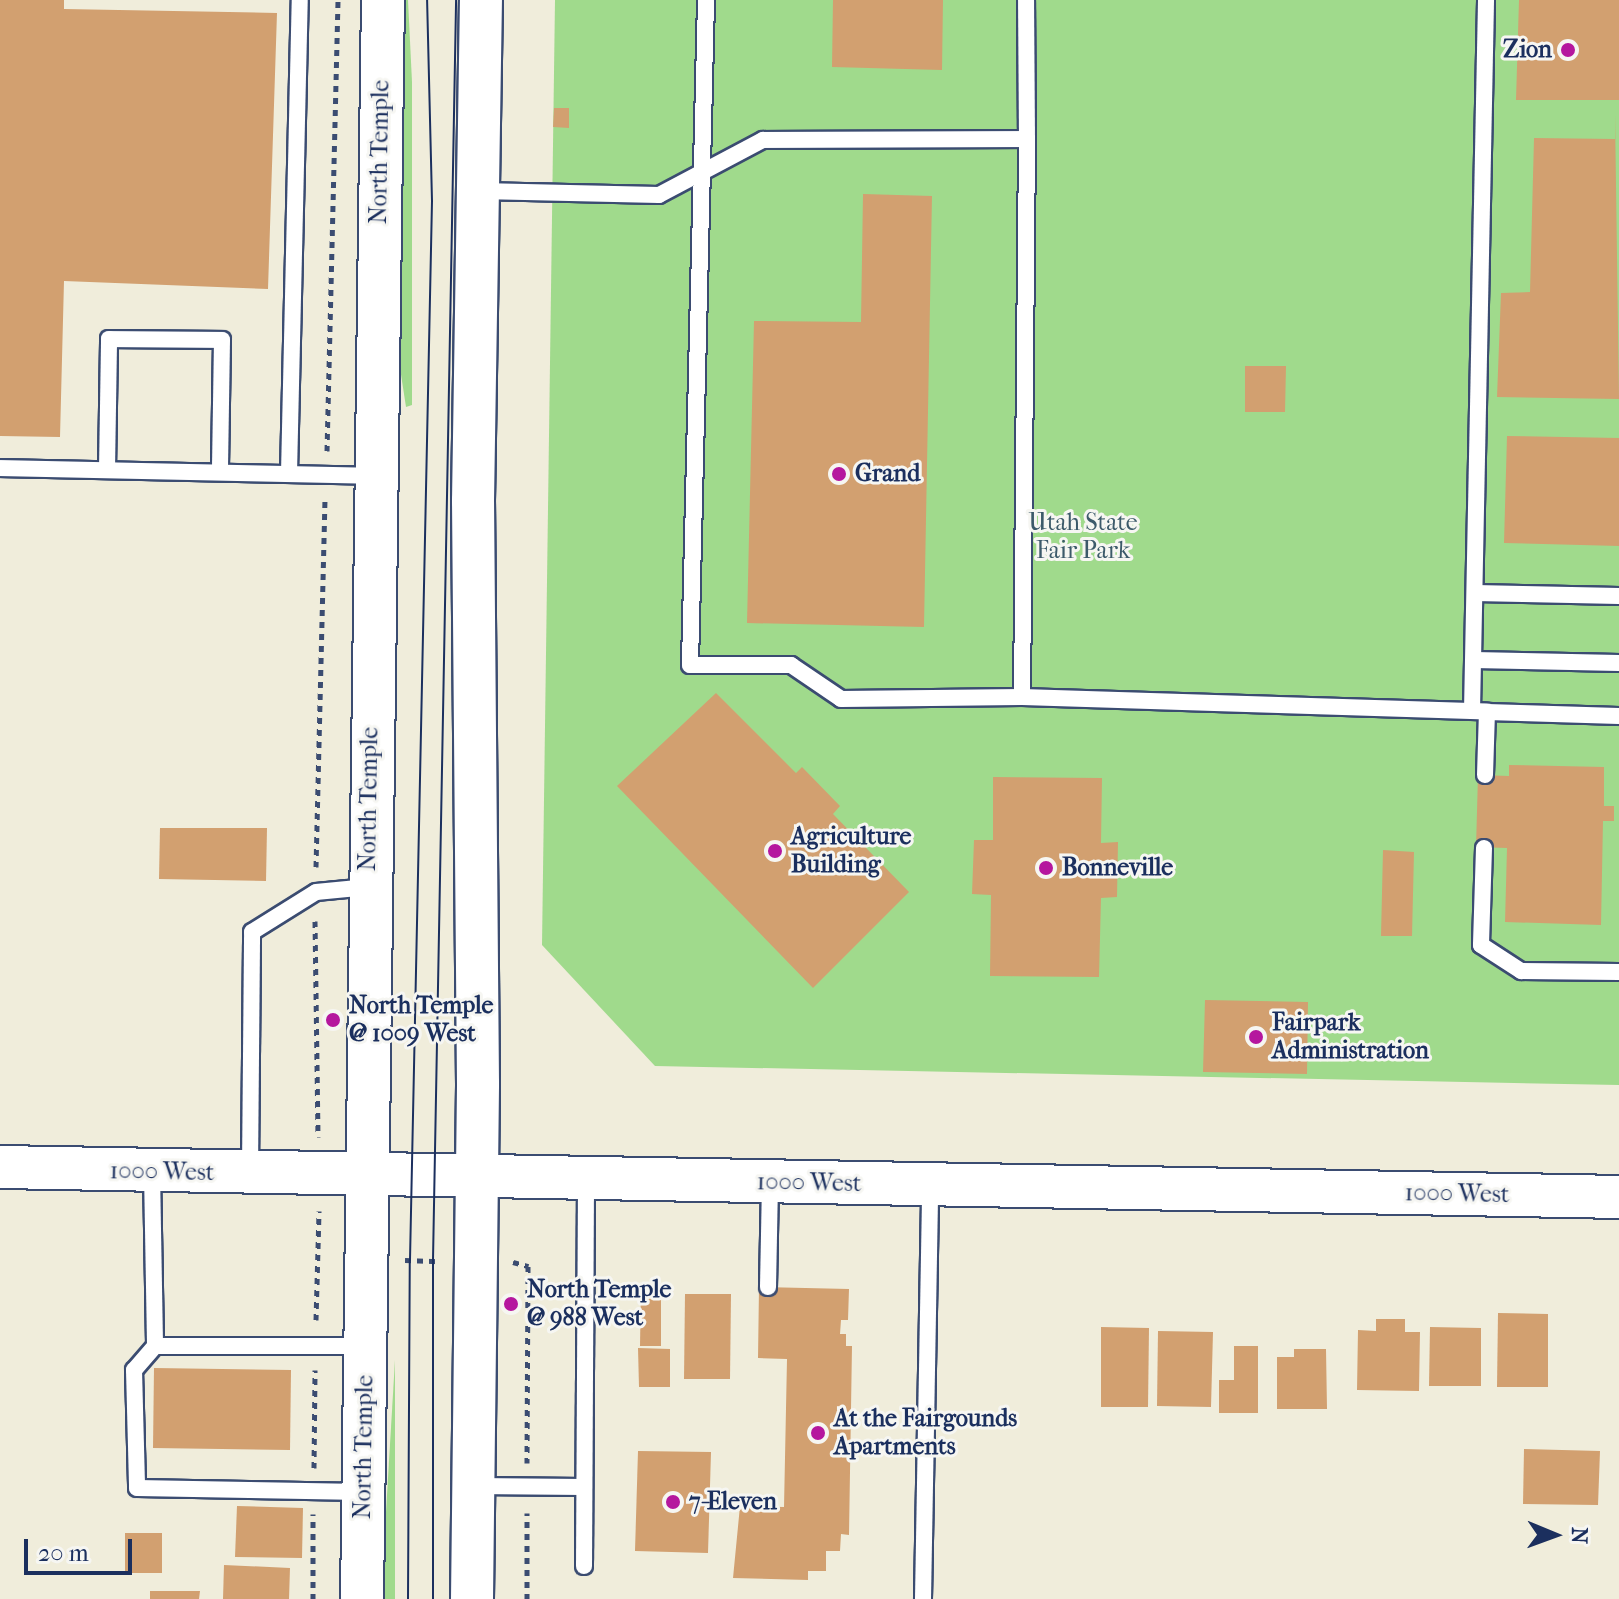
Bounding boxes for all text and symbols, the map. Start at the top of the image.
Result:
place label: Zion [1503,36,1552,64]
marker: Zion [1559,41,1577,59]
street label: North Temple [364,80,396,224]
place label: Grand [855,460,920,488]
marker: Grand [830,465,848,483]
park label: Utah State Fair Park [1028,509,1138,565]
street label: North Temple [353,727,385,871]
place label: Agriculture Building [791,823,911,879]
marker: Agriculture Building [766,842,784,860]
place label: Bonneville [1062,854,1173,882]
marker: Bonneville [1037,859,1055,877]
place label: North Temple @ 1009 West [349,992,493,1048]
place label: Fairpark Administration [1272,1009,1429,1065]
marker: North Temple @ 1009 West [324,1011,342,1029]
marker: Fairpark Administration [1247,1028,1265,1046]
street label: 1000 West [109,1157,215,1187]
street label: 1000 West [756,1168,862,1198]
street label: 1000 West [1404,1179,1510,1209]
place label: North Temple @ 988 West [527,1276,671,1332]
marker: North Temple @ 988 West [502,1295,520,1313]
street label: North Temple [348,1375,380,1519]
place label: At the Fairgounds Apartments [834,1405,1017,1461]
marker: At the Fairgounds Apartments [809,1424,827,1442]
place label: 7-Eleven [689,1488,777,1516]
marker: 7-Eleven [664,1493,682,1511]
north arrow [1515,1495,1595,1575]
scale bar [28,1523,136,1573]
text: N [1566,1527,1592,1544]
text: 20 m [38,1539,89,1567]

